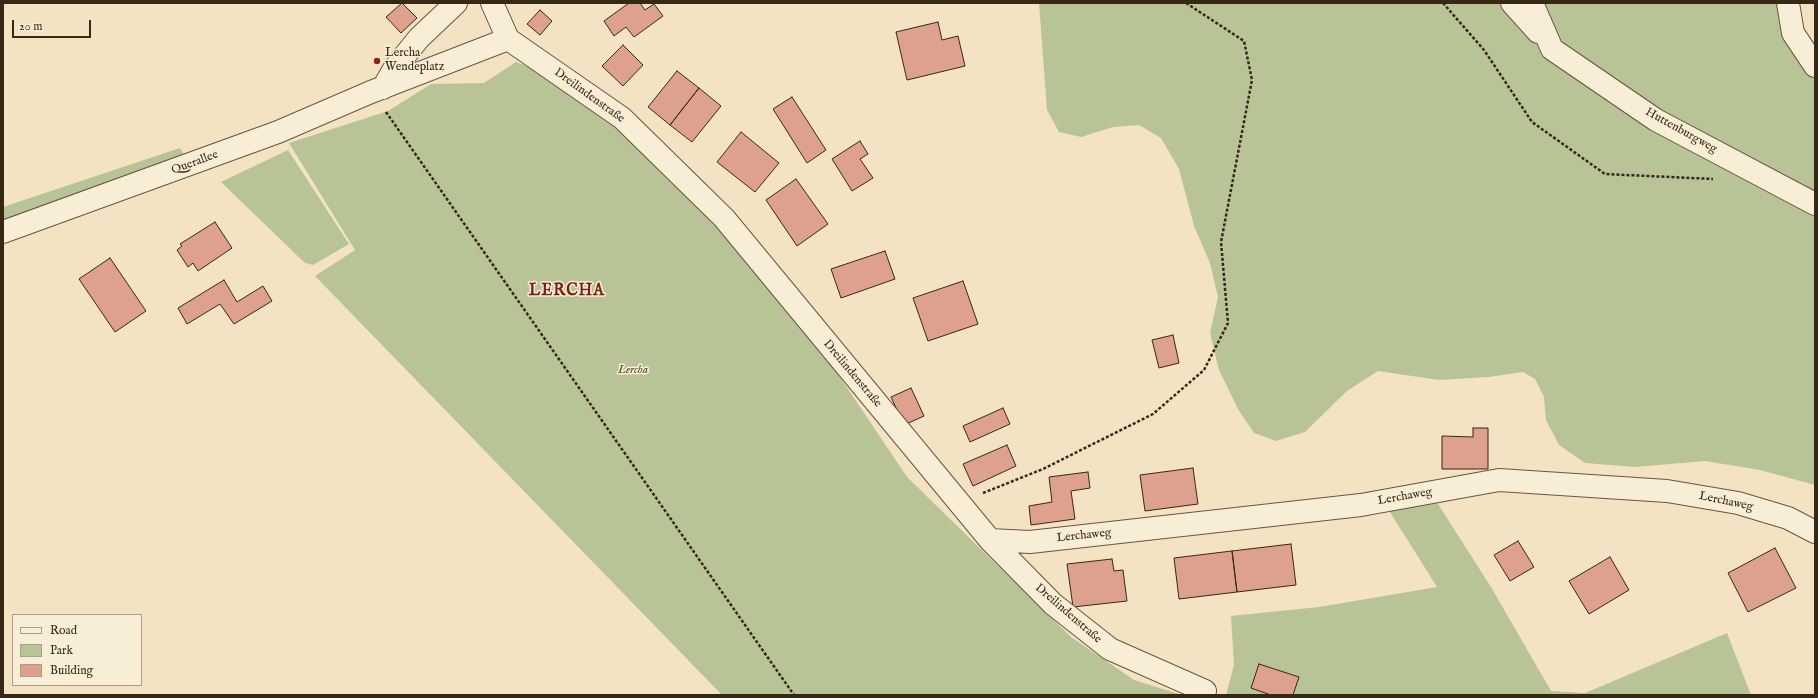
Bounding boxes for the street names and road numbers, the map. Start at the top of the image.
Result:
street label: Dreilindenstraße [551,66,627,126]
street label: Huttenburgweg [1643,105,1719,157]
street label: Querallee [170,148,220,178]
street label: Dreilindenstraße [820,337,884,411]
street label: Lerchaweg [1377,485,1433,509]
street label: Lerchaweg [1698,489,1754,515]
street label: Lerchaweg [1056,526,1112,546]
street label: Dreilindenstraße [1032,581,1104,647]

